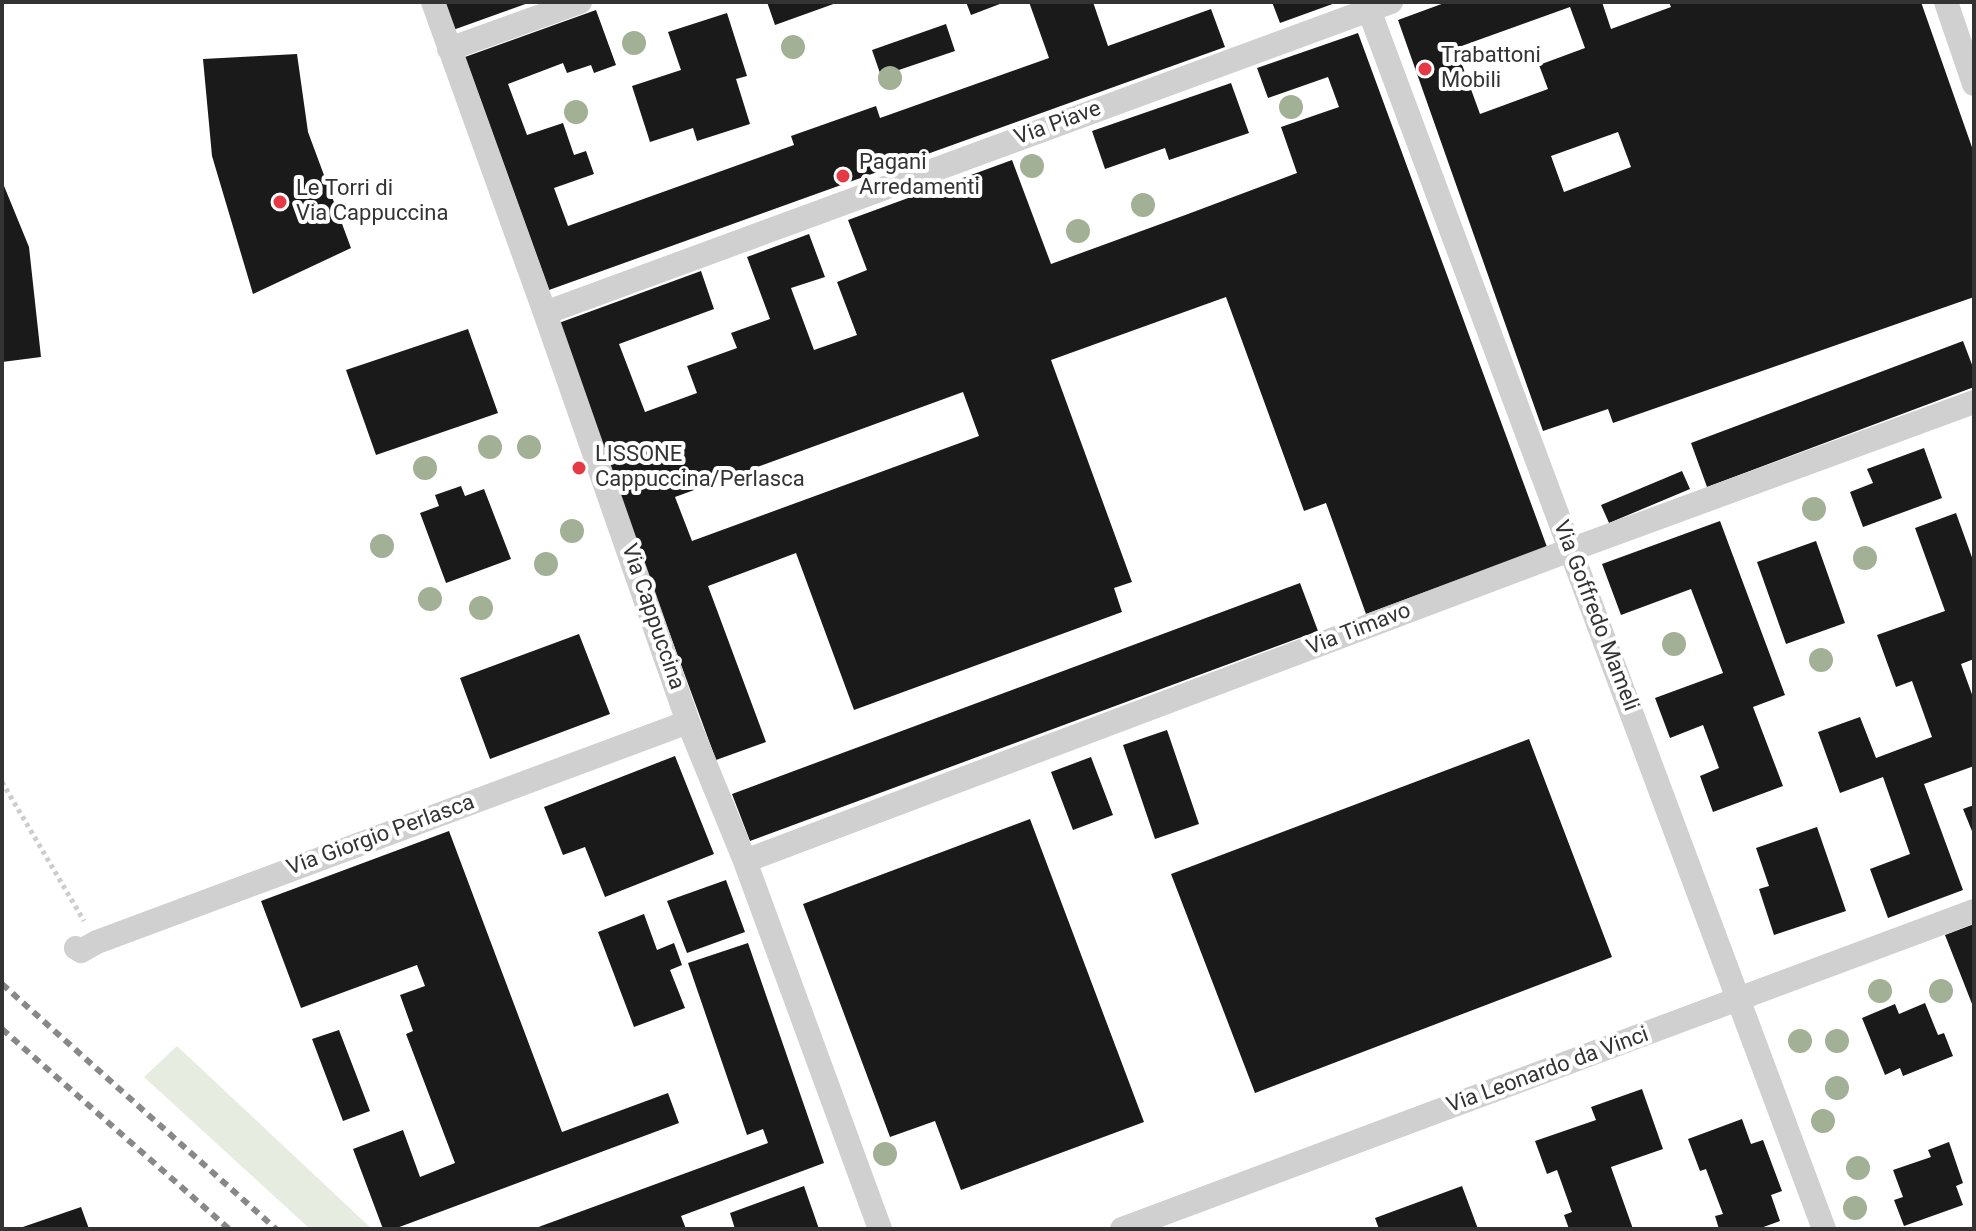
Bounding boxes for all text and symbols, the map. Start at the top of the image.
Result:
place label: Trabattoni Mobili [1441,43,1541,94]
marker: Trabattoni Mobili [1416,60,1434,78]
street label: Via Piave [1011,96,1105,152]
place label: Pagani Arredamenti [859,150,980,202]
marker: Pagani Arredamenti [834,167,852,185]
place label: Le Torri di Via Cappuccina [296,176,448,228]
marker: Le Torri di Via Cappuccina [271,193,289,211]
place label: LISSONE Cappuccina/Perlasca [595,442,805,494]
marker: LISSONE Cappuccina/Perlasca [570,459,588,477]
street label: Via Goffredo Mameli [1547,517,1643,715]
street label: Via Cappuccina [615,541,689,693]
street label: Via Timavo [1303,598,1415,662]
street label: Via Giorgio Perlasca [284,790,478,882]
street label: Via Leonardo da Vinci [1443,1022,1653,1120]

